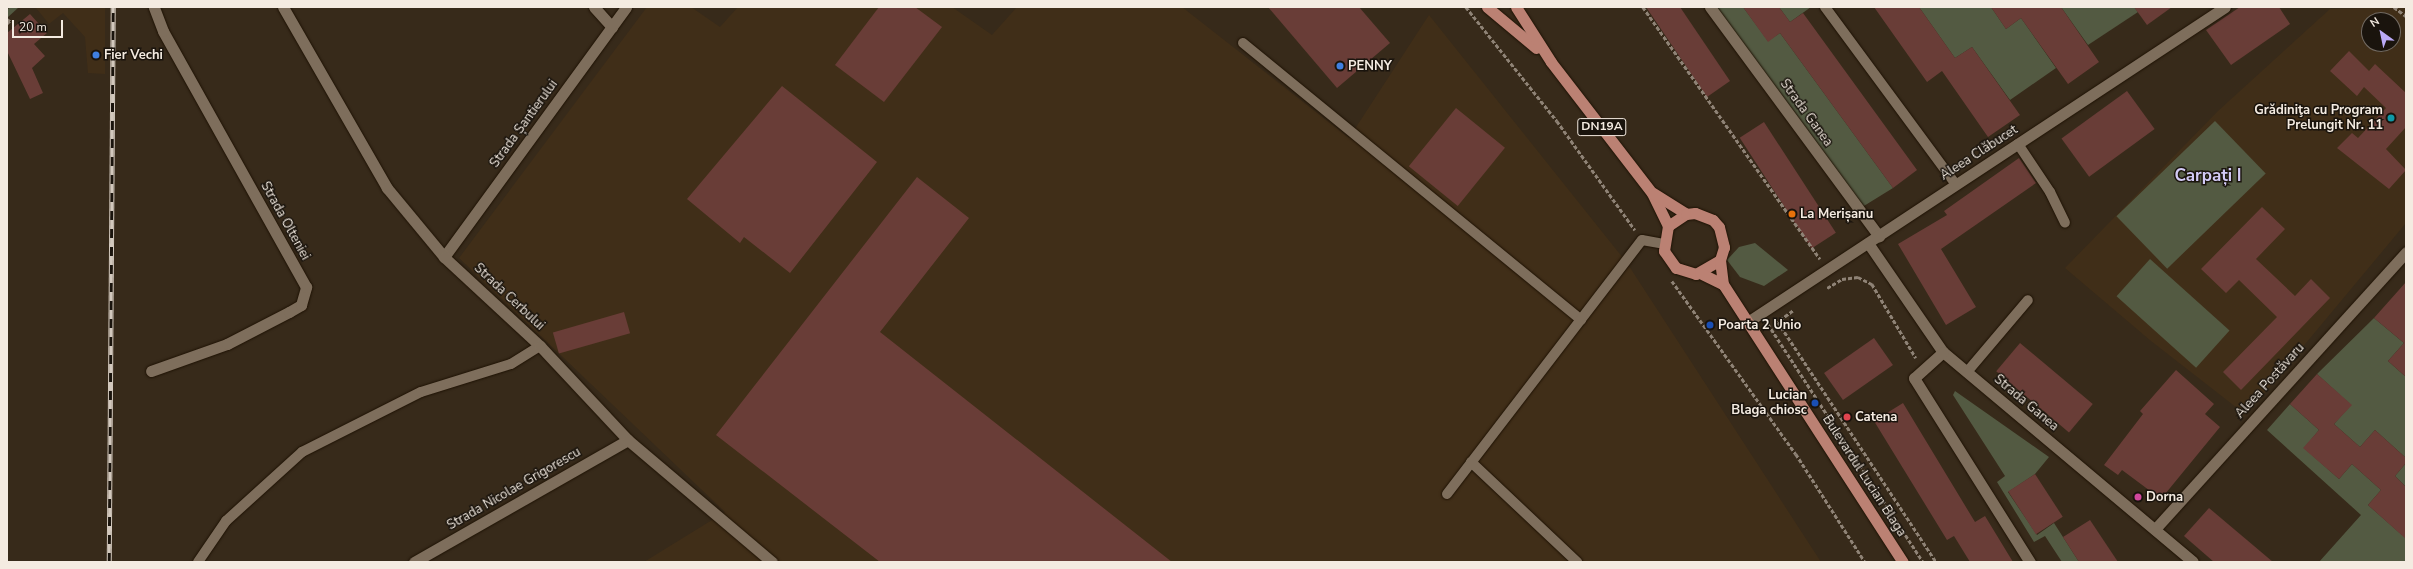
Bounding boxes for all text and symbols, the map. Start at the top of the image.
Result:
scale bar [14,12,65,38]
north arrow [2361,12,2401,52]
text: N [2367,14,2382,31]
text: 20 m [19,19,47,35]
place label: Fier Vechi [104,47,163,63]
marker: Fier Vechi [91,50,101,60]
place label: PENNY [1348,58,1392,74]
marker: PENNY [1335,61,1345,71]
street label: Strada Ganea [1776,76,1836,150]
street label: Strada Șantierului [487,77,561,171]
place label: Grădiniţa cu Program Prelungit Nr. 11 [2254,103,2383,134]
marker: Grădiniţa cu Program Prelungit Nr. 11 [2386,113,2396,123]
road number: DN19A [1577,117,1627,137]
street label: Aleea Clăbucet [1937,122,2021,184]
district label: Carpați I [2175,166,2241,186]
street label: Strada Olteniei [257,179,313,263]
place label: La Merișanu [1800,206,1873,222]
marker: La Merișanu [1787,209,1797,219]
street label: Strada Cerbului [471,260,547,334]
place label: Poarta 2 Unio [1718,317,1801,333]
marker: Poarta 2 Unio [1705,320,1715,330]
street label: Aleea Postăvaru [2232,340,2308,422]
street label: Strada Ganea [1991,372,2061,434]
place label: Lucian Blaga chiosc [1731,388,1807,419]
marker: Lucian Blaga chiosc [1810,398,1820,408]
place label: Catena [1855,409,1897,425]
street label: Bulevardul Lucian Blaga [1819,412,1909,540]
marker: Catena [1842,412,1852,422]
street label: Strada Nicolae Grigorescu [444,444,584,534]
place label: Dorna [2146,489,2183,505]
marker: Dorna [2133,492,2143,502]

